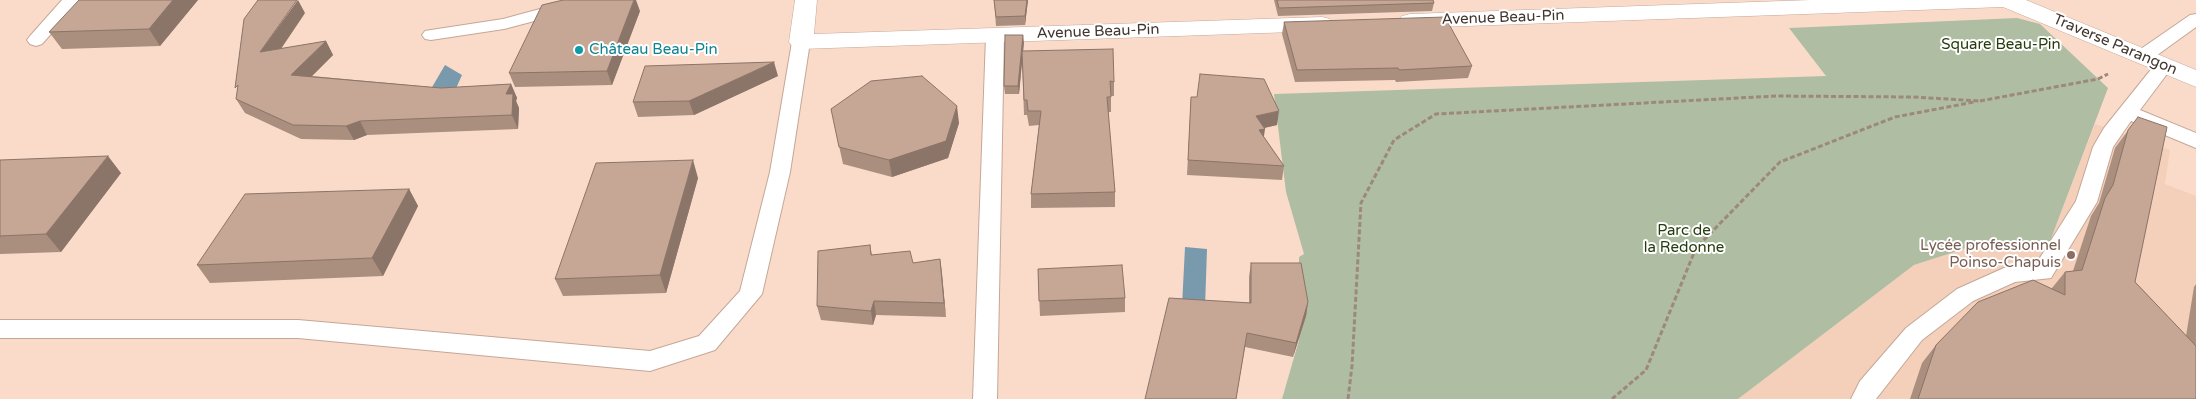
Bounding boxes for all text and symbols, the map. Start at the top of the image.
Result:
street label: Avenue Beau-Pin [1441,7,1565,29]
street label: Traverse Parangon [2050,11,2180,79]
street label: Avenue Beau-Pin [1036,21,1160,43]
park label: Square Beau-Pin [1941,36,2061,54]
place label: Château Beau-Pin [589,41,718,59]
marker: Château Beau-Pin [573,44,585,56]
park label: Parc de la Redonne [1644,222,1724,257]
place label: Lycée professionnel Poinso-Chapuis [1920,237,2061,272]
marker: Lycée professionnel Poinso-Chapuis [2065,249,2077,261]

